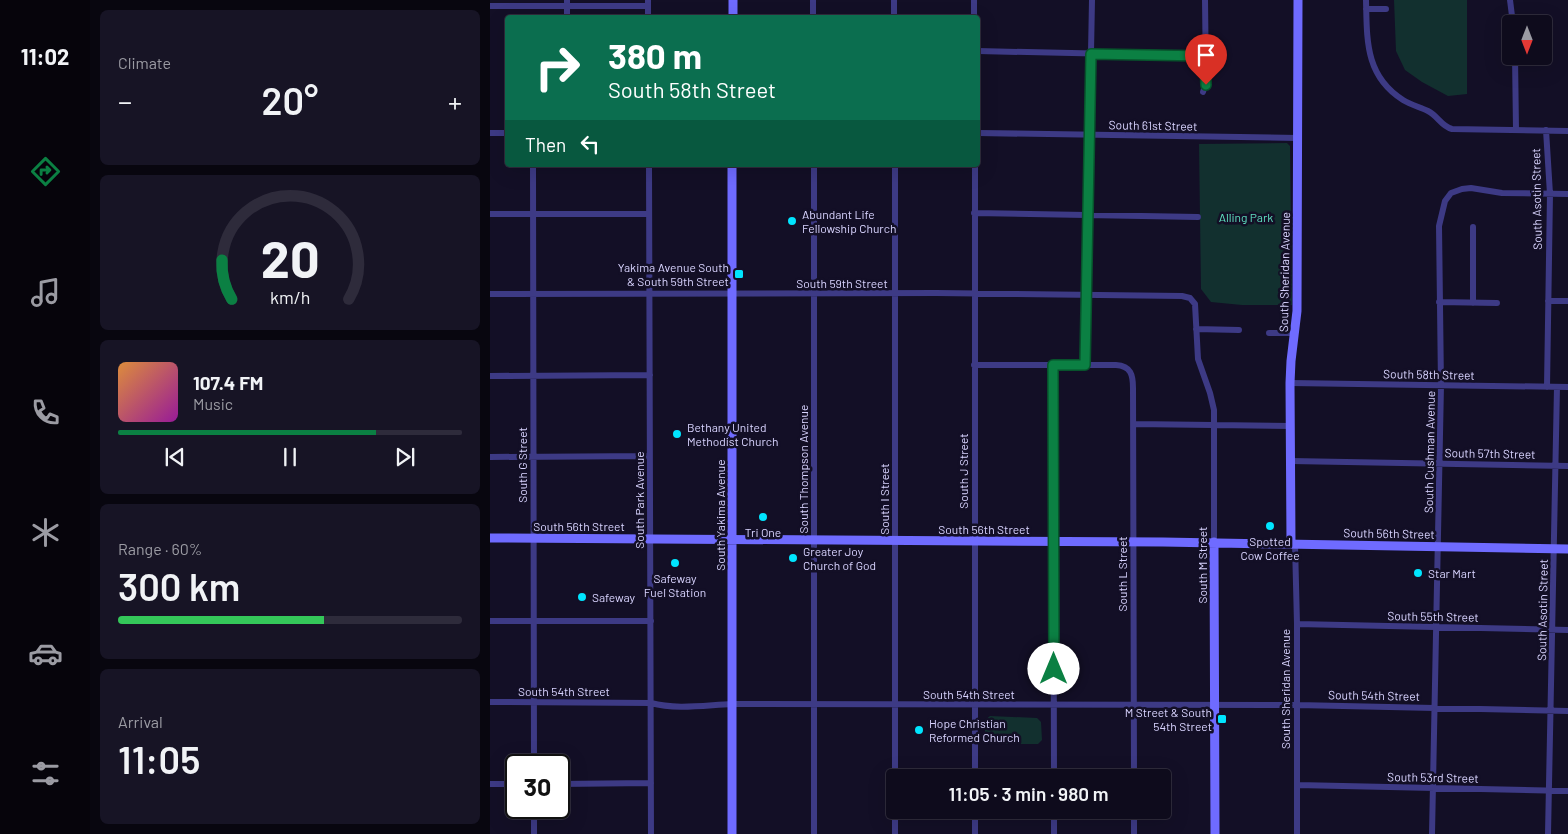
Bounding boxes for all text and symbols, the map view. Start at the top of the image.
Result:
north arrow [1502,15,1552,65]
map controls [1502,15,1552,65]
text: 380 m [608,34,702,76]
pin [1185,34,1227,85]
icon: right [525,35,590,100]
icon: arrive [1192,41,1220,69]
text: 11:02 [21,43,69,69]
text: Climate [118,53,171,72]
text: South 58th Street [608,76,776,102]
text: 20° [262,77,318,123]
text: − [118,84,132,118]
text: + [448,84,462,118]
street label: South 61st Street [1109,117,1197,133]
icon: left [576,130,604,158]
text: Then [525,133,566,156]
street label: South Asotin Street [1528,148,1544,250]
icon: directions [28,154,63,189]
place label: Abundant Life Fellowship Church [802,207,896,235]
park label: Alling Park [1219,210,1273,224]
street label: South Sheridan Avenue [1276,212,1292,332]
marker: Abundant Life Fellowship Church [786,215,798,227]
text: 20 [261,226,319,288]
place label: Yakima Avenue South & South 59th Street [618,260,729,288]
marker: Yakima Avenue South & South 59th Street [733,268,745,280]
icon: music [28,275,63,310]
street label: South 59th Street [796,276,888,290]
text: km/h [270,286,310,308]
street label: South 58th Street [1383,366,1475,382]
text: 107.4 FM [193,371,263,394]
street label: South Cushman Avenue [1421,391,1437,513]
text: Music [193,394,233,413]
icon: phone [28,395,63,430]
street label: South Thompson Avenue [796,405,810,533]
place label: Bethany United Methodist Church [687,420,779,448]
street label: South G Street [515,427,529,503]
marker: Bethany United Methodist Church [671,428,683,440]
street label: South J Street [956,433,970,509]
icon: previous [161,443,189,471]
icon: pause [276,443,304,471]
icon: next [391,443,419,471]
street label: South 57th Street [1444,445,1536,461]
street label: South Park Avenue [632,451,646,549]
street label: South Yakima Avenue [713,459,727,571]
street label: South I Street [877,463,891,535]
marker: Tri One [757,511,769,523]
icon: climate [28,515,63,550]
street label: South 56th Street [533,519,625,533]
marker: Spotted Cow Coffee [1264,520,1276,532]
street label: South 56th Street [938,522,1030,536]
place label: Tri One [745,525,781,539]
street label: South 56th Street [1343,525,1435,541]
street label: South M Street [1195,527,1209,603]
place label: Spotted Cow Coffee [1240,534,1300,562]
street label: South L Street [1115,536,1129,612]
text: Range · 60% [118,539,202,558]
place label: Greater Joy Church of God [803,544,876,572]
marker: Greater Joy Church of God [787,552,799,564]
marker: Safeway Fuel Station [669,557,681,569]
street label: South Asotin Street [1534,559,1550,661]
text: 300 km [118,563,240,609]
place label: Star Mart [1428,566,1476,580]
marker: Star Mart [1412,567,1424,579]
place label: Safeway Fuel Station [644,571,706,599]
place label: Safeway [592,590,636,604]
marker: Safeway [576,591,588,603]
street label: South 55th Street [1387,608,1479,624]
street label: South Sheridan Avenue [1278,629,1292,749]
icon: car [28,636,63,671]
position arrow [1027,642,1079,694]
street label: South 54th Street [518,684,610,698]
street label: South 54th Street [923,687,1015,701]
street label: South 54th Street [1328,687,1420,703]
place label: M Street & South 54th Street [1125,705,1212,733]
text: Arrival [118,712,163,731]
marker: M Street & South 54th Street [1216,713,1228,725]
place label: Hope Christian Reformed Church [929,716,1020,744]
marker: Hope Christian Reformed Church [913,724,925,736]
text: 11:05 [118,736,200,782]
speed limit sign: 30 [505,754,570,819]
icon: filters [28,756,63,791]
street label: South 53rd Street [1387,769,1479,785]
text: 11:05 · 3 min · 980 m [948,782,1109,805]

